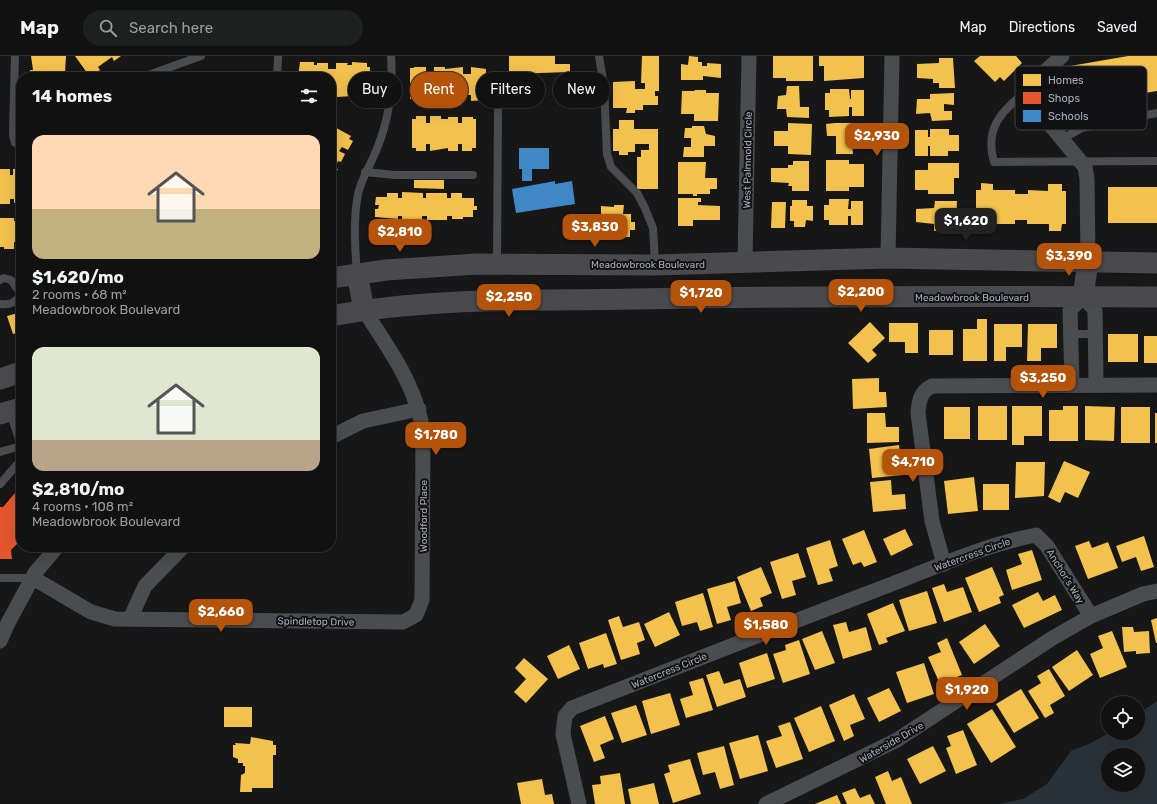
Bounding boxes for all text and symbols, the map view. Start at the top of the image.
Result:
search box [83,10,363,46]
text: Map [20,16,59,39]
icon: search [97,17,119,39]
text: Search here [129,19,213,37]
text: Map [960,19,987,36]
text: Directions [1009,19,1075,36]
text: Saved [1097,19,1137,36]
legend [1015,66,1147,130]
chip: Buy [348,72,402,108]
chip: Rent [410,72,468,108]
chip: Filters [476,72,545,108]
chip: New [553,72,610,108]
text: Homes [1048,74,1084,87]
icon: filters [298,85,320,107]
text: 14 homes [32,86,112,106]
text: Shops [1048,92,1080,105]
text: Schools [1048,110,1089,123]
street label: West Palmnold Circle [741,111,755,209]
pin: $2,930 [844,123,910,157]
text: $2,930 [854,128,900,143]
icon: home [140,161,212,233]
pin: $1,620 [933,208,999,242]
text: $1,620 [944,213,988,228]
pin: $3,830 [562,214,628,248]
pin: $2,810 [367,219,433,253]
text: $3,830 [571,219,619,234]
text: $2,810 [378,224,422,239]
pin: $3,390 [1036,243,1102,277]
text: $3,390 [1046,248,1092,263]
street label: Meadowbrook Boulevard [591,259,705,271]
text: $1,620/mo [32,267,124,287]
pin: $2,200 [828,279,894,313]
pin: $1,720 [668,280,734,314]
pin: $2,250 [476,284,542,318]
text: $2,200 [838,284,884,299]
text: $1,720 [679,285,723,300]
text: 2 rooms · 68 m² [32,287,127,302]
text: $2,250 [486,289,532,304]
street label: Meadowbrook Boulevard [915,292,1029,304]
text: Meadowbrook Boulevard [32,302,180,317]
pin: $3,250 [1010,365,1076,399]
text: $3,250 [1020,370,1066,385]
icon: home [140,373,212,445]
pin: $1,780 [403,422,469,456]
text: $1,780 [414,427,458,442]
pin: $4,710 [880,449,946,483]
text: $4,710 [891,454,935,469]
text: $2,810/mo [32,479,124,499]
street label: Woodford Place [418,479,430,552]
text: 4 rooms · 108 m² [32,499,133,514]
text: Meadowbrook Boulevard [32,514,180,529]
street label: Watercress Circle [933,535,1012,574]
street label: Anchor's Way [1044,547,1087,606]
pin: $2,660 [188,599,254,633]
text: $2,660 [198,604,244,619]
pin: $1,580 [733,612,799,646]
street label: Spindletop Drive [278,615,355,629]
text: $1,580 [744,617,788,632]
street label: Watercress Circle [630,650,709,692]
pin: $1,920 [934,677,1000,711]
text: $1,920 [945,682,989,697]
map controls [1101,696,1145,792]
button: locate [1101,696,1145,740]
street label: Waterside Drive [857,719,926,766]
button: layers [1101,748,1145,792]

